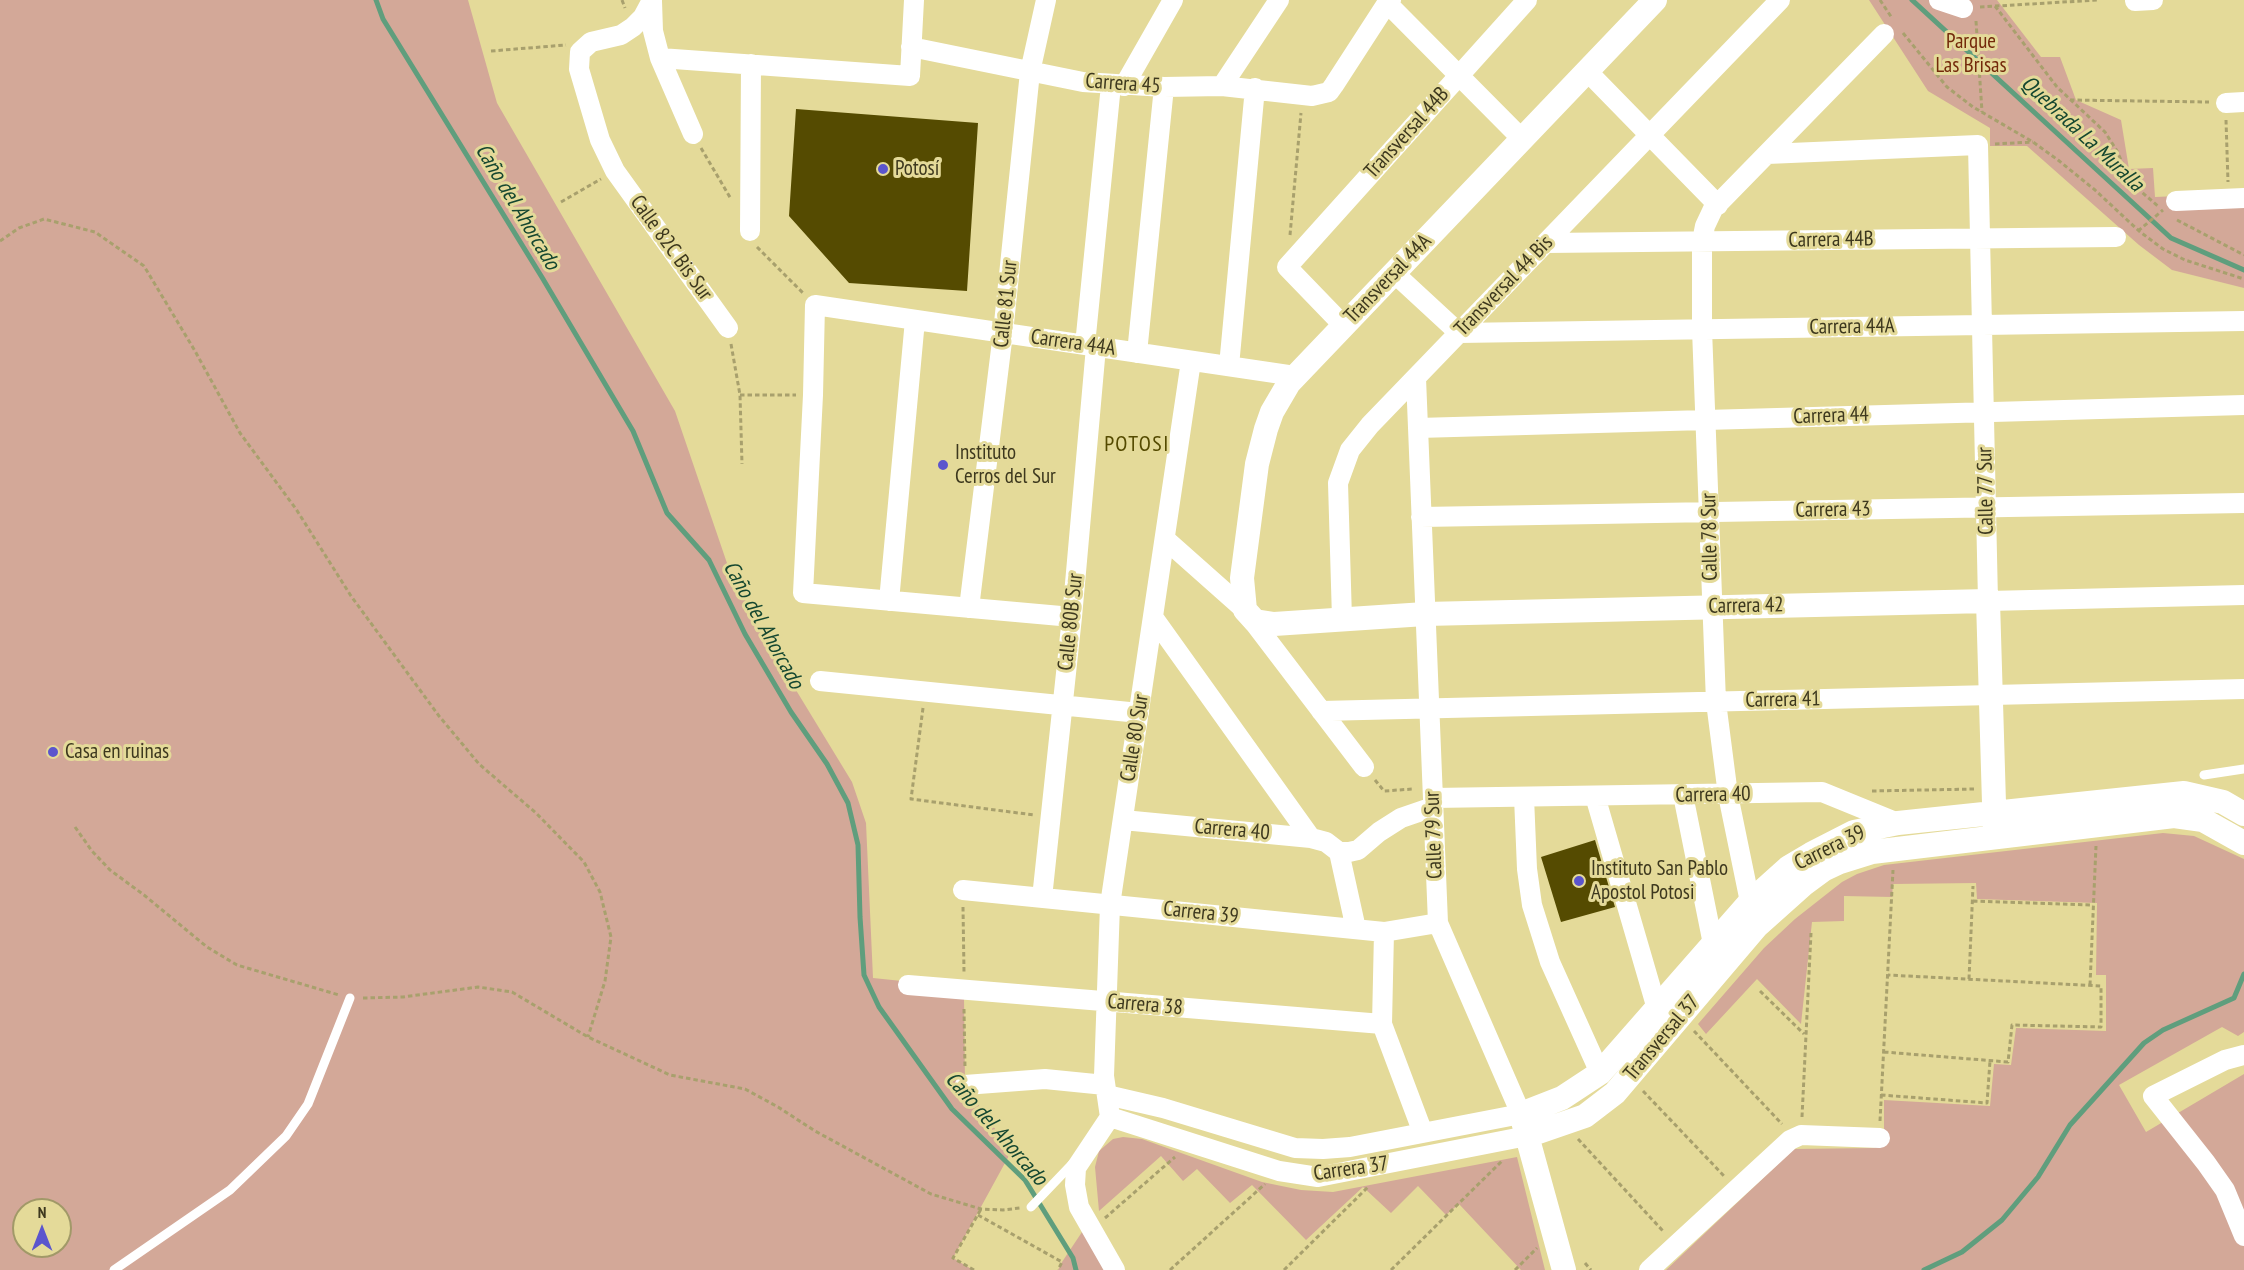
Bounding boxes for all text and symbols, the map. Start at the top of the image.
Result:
park label: Parque Las Brisas [1935,29,2007,79]
street label: Carrera 45 [1084,69,1162,99]
water label: Quebrada La Muralla [2015,71,2149,197]
street label: Transversal 44B [1359,82,1455,184]
water label: Caño del Ahorcado [469,139,565,275]
place label: Potosí [895,156,939,182]
marker: Potosí [876,162,890,176]
street label: Calle 82C Bis Sur [625,191,717,305]
street label: Carrera 44B [1788,227,1874,253]
street label: Transversal 44A [1339,229,1437,329]
street label: Transversal 44 Bis [1450,230,1558,342]
street label: Calle 81 Sur [989,259,1023,349]
street label: Carrera 44A [1809,314,1895,340]
street label: Carrera 44A [1029,325,1117,361]
street label: Carrera 44 [1793,402,1869,430]
district label: POTOSI [1104,432,1170,458]
place label: Instituto Cerros del Sur [955,440,1056,490]
street label: Calle 77 Sur [1973,447,1999,535]
marker: Instituto Cerros del Sur [936,458,950,472]
street label: Calle 78 Sur [1697,493,1723,581]
street label: Carrera 43 [1795,497,1871,523]
water label: Caño del Ahorcado [717,556,809,694]
street label: Calle 80B Sur [1053,572,1089,672]
street label: Carrera 42 [1708,593,1784,619]
street label: Carrera 41 [1745,687,1821,713]
street label: Calle 80 Sur [1116,693,1154,783]
place label: Casa en ruinas [65,739,169,765]
marker: Casa en ruinas [46,745,60,759]
street label: Carrera 40 [1675,782,1751,808]
street label: Calle 79 Sur [1420,791,1448,879]
street label: Carrera 40 [1193,814,1271,846]
street label: Carrera 39 [1791,820,1869,876]
place label: Instituto San Pablo Apostol Potosi [1591,856,1728,906]
marker: Instituto San Pablo Apostol Potosi [1572,874,1586,888]
street label: Carrera 39 [1162,897,1240,929]
street label: Carrera 38 [1106,989,1184,1021]
street label: Transversal 37 [1619,990,1705,1086]
water label: Caño del Ahorcado [939,1067,1053,1191]
street label: Carrera 37 [1312,1151,1390,1187]
north arrow [12,1198,72,1258]
text: N [38,1202,46,1222]

